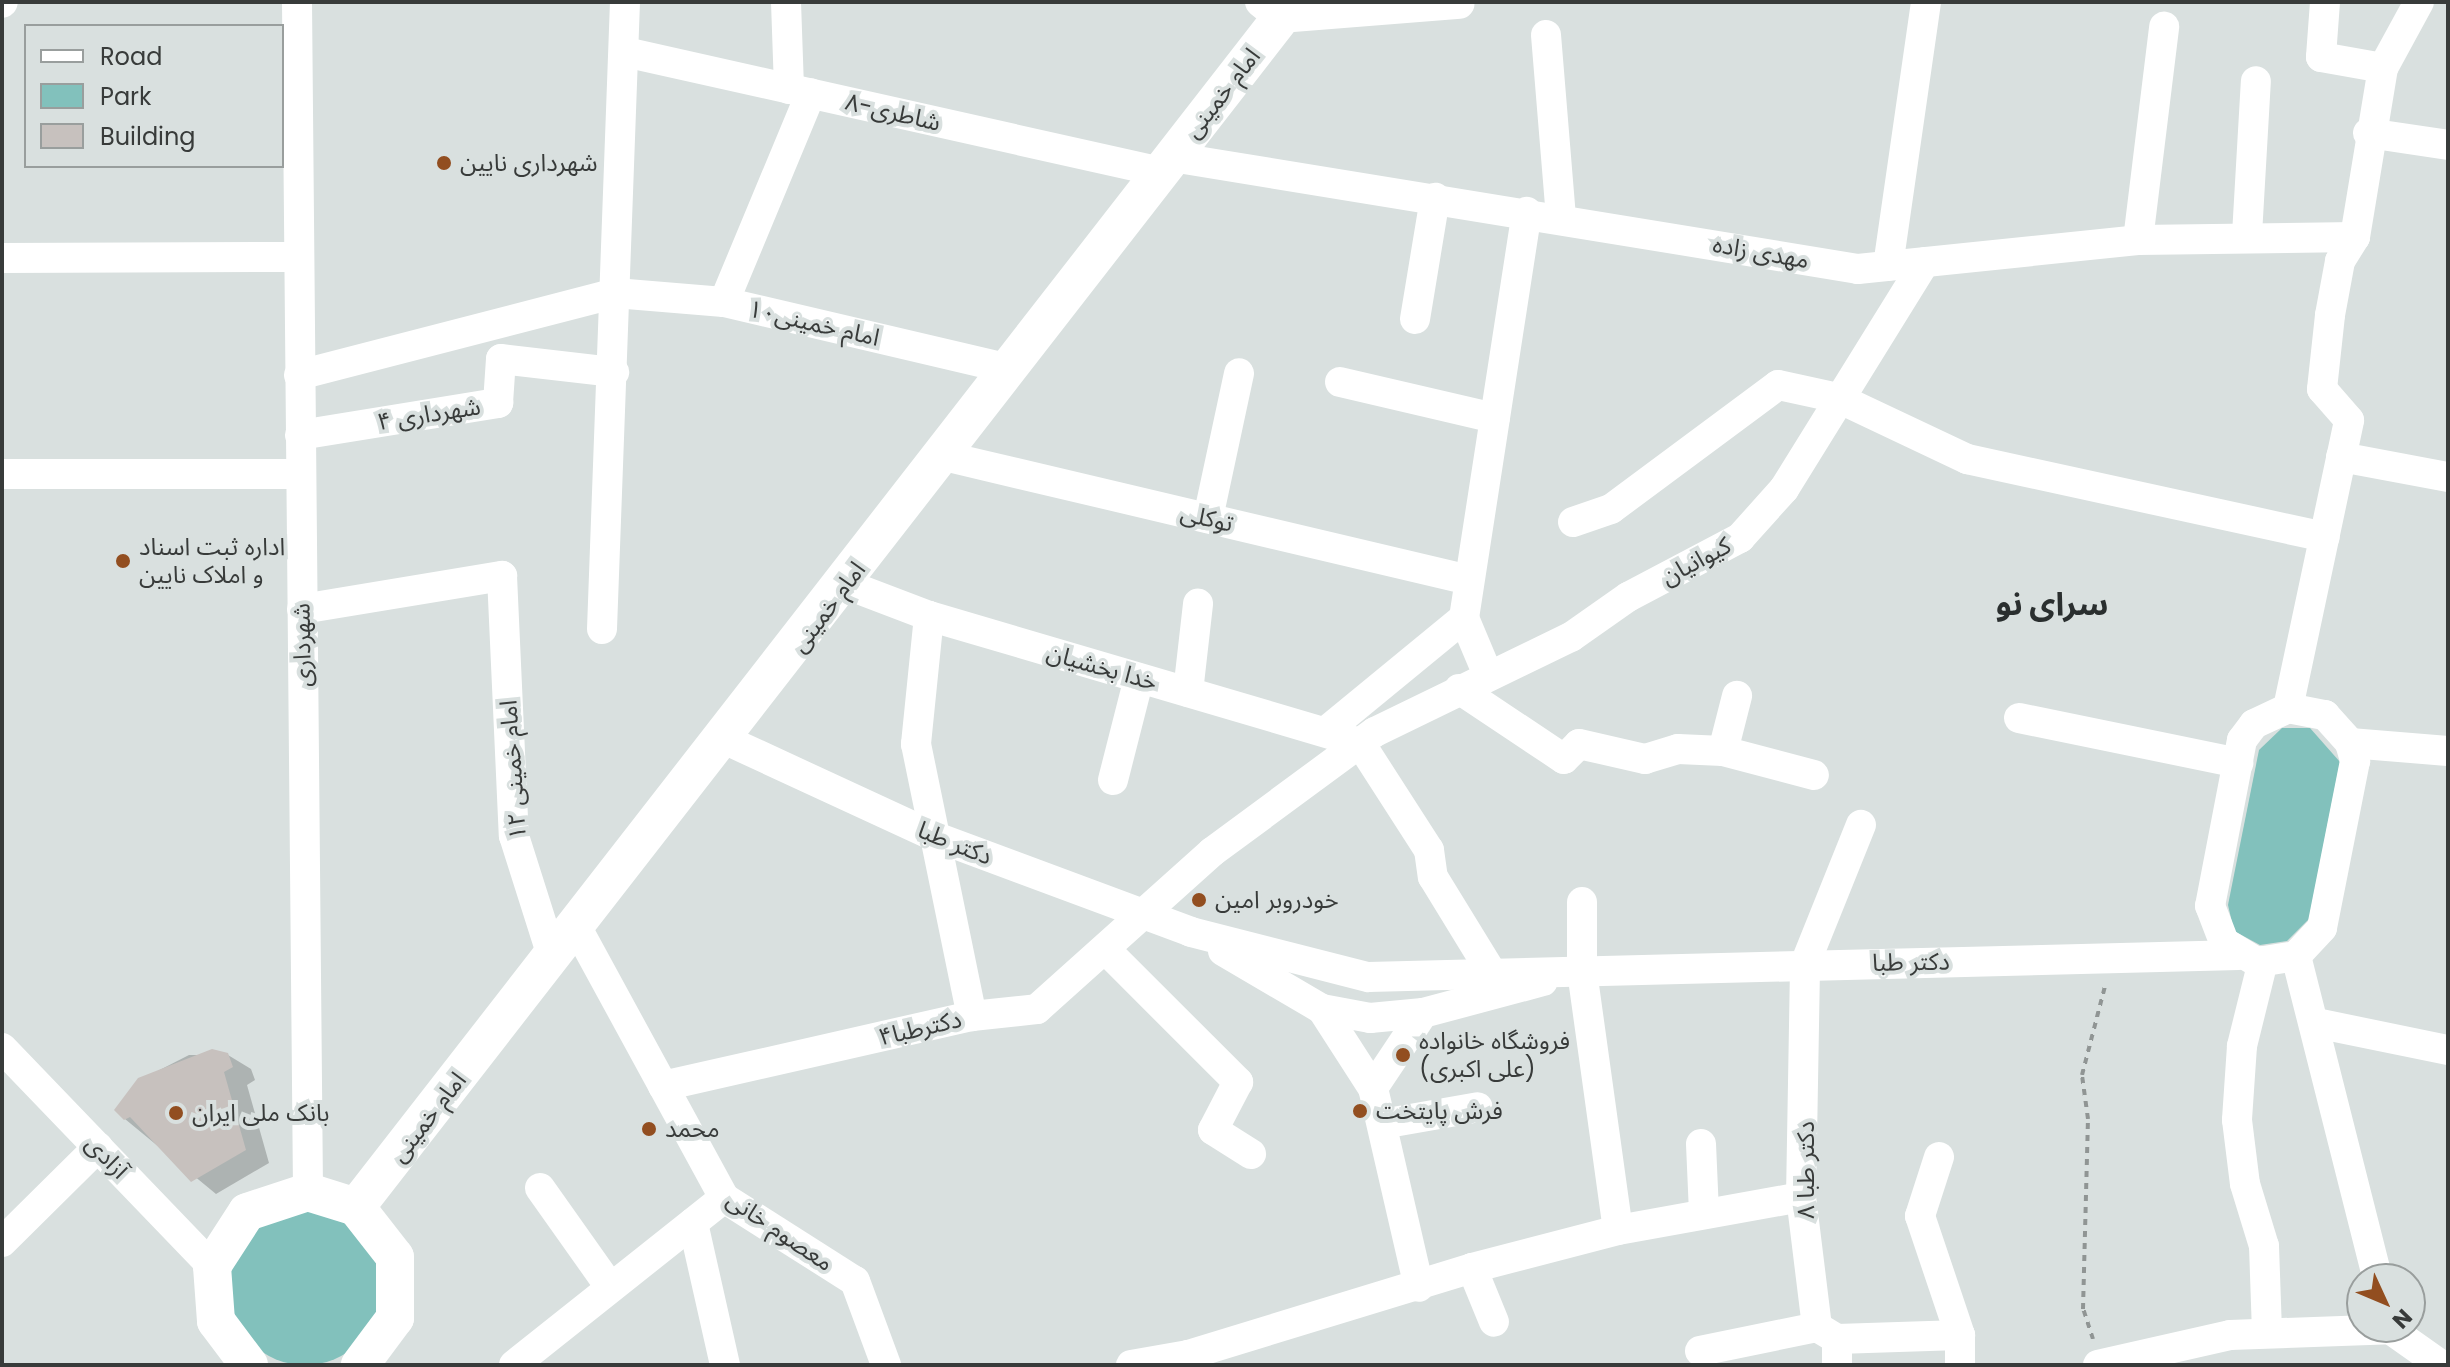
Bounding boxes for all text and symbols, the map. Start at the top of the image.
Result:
legend [24,24,284,168]
text: Road [100,40,162,73]
street label: امام خمینی [1178,42,1266,144]
text: Park [100,80,151,113]
street label: ۸-شاطری [843,87,943,137]
text: Building [100,120,196,153]
place label: شهرداری نایین [460,149,597,177]
marker: شهرداری نایین [435,154,453,172]
street label: مهدی زاده [1711,229,1811,275]
street label: امام خمینی۱۰ [746,294,882,352]
street label: شهرداری ۴ [375,392,483,436]
street label: توکلی [1178,498,1236,538]
street label: کیوانیان [1656,531,1736,591]
place label: اداره ثبت اسناد و املاک نایین [139,533,285,589]
marker: اداره ثبت اسناد و املاک نایین [114,552,132,570]
street label: امام خمینی [785,556,871,658]
district label: سرای نو [1996,585,2108,623]
street label: شهرداری [287,603,317,687]
street label: خدا بخشیان [1043,638,1161,696]
street label: امام خمینی ۱۲ [494,699,532,841]
street label: دکتر طبا [914,815,996,871]
place label: خودروبر امین [1215,886,1339,914]
marker: خودروبر امین [1190,891,1208,909]
street label: دکتر طبا [1872,947,1950,977]
street label: دکترطبا۴ [876,1004,964,1052]
place label: فروشگاه خانواده (علی اکبری) [1419,1027,1570,1083]
marker: فروشگاه خانواده (علی اکبری) [1394,1046,1412,1064]
street label: امام خمینی [384,1066,472,1168]
place label: فرش پایتخت [1376,1097,1503,1125]
place label: بانک ملی ایران [192,1099,330,1127]
marker: فرش پایتخت [1351,1102,1369,1120]
marker: بانک ملی ایران [167,1104,185,1122]
place label: محمد [665,1115,720,1143]
marker: محمد [640,1120,658,1138]
street label: دکتر طبا ۸ [1792,1121,1820,1219]
street label: آزادی [80,1129,134,1185]
street label: معصوم خانی [721,1185,839,1277]
north arrow [2346,1263,2426,1343]
text: N [2385,1302,2419,1335]

